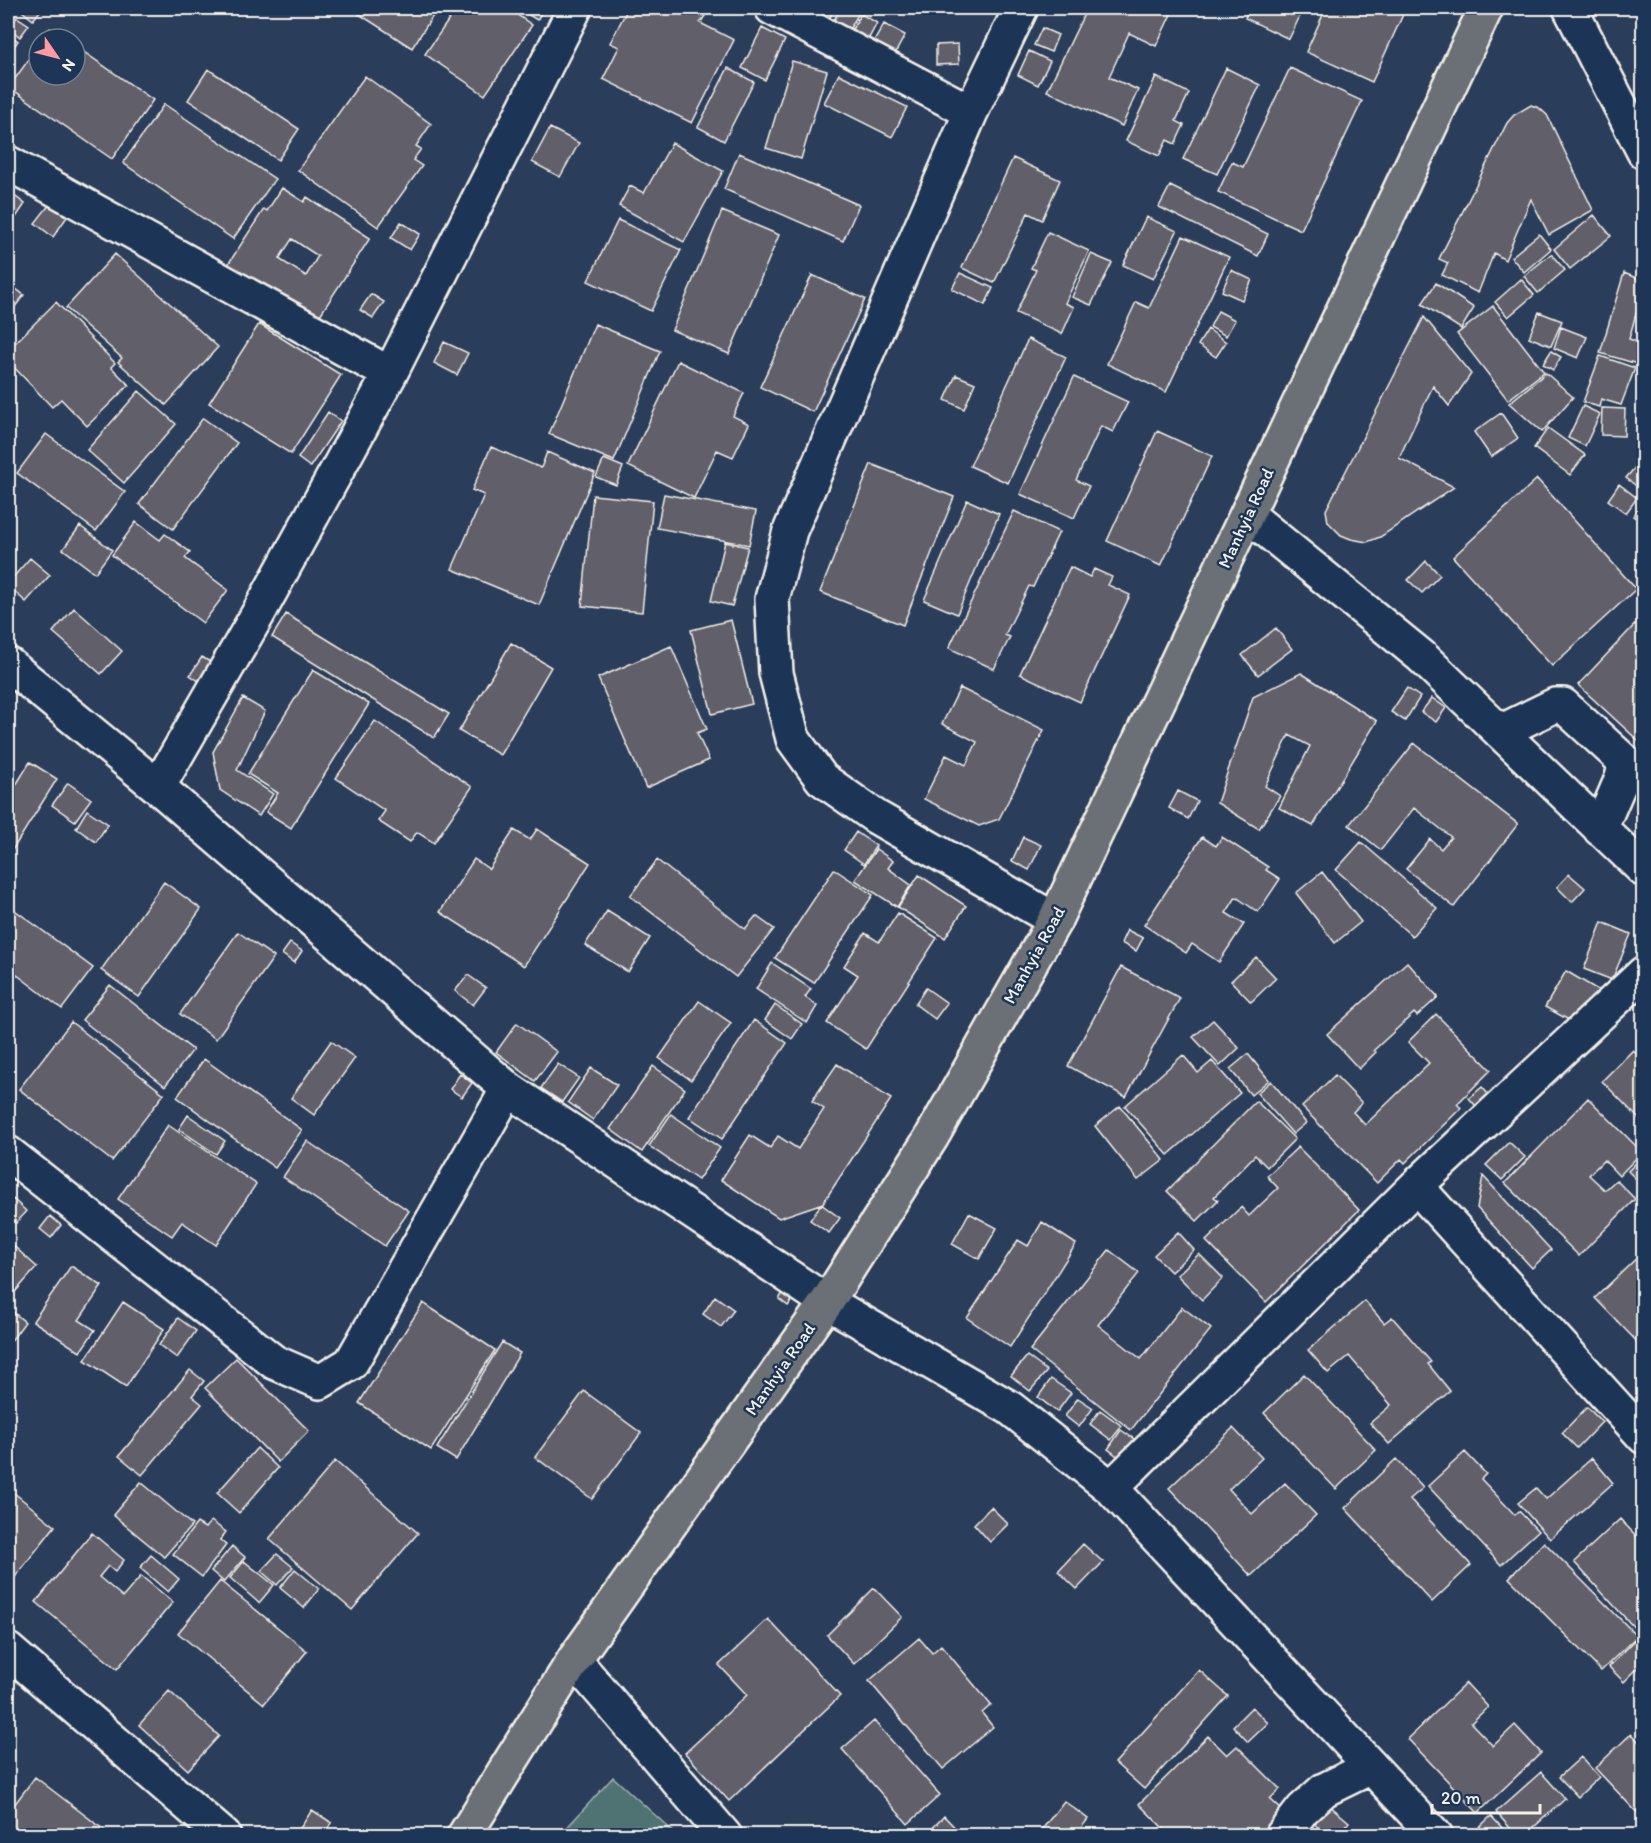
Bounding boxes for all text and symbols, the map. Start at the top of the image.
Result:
north arrow [27,27,87,87]
text: N [58,55,80,75]
street label: Manhyia Road [1213,464,1279,572]
street label: Manhyia Road [998,902,1070,1008]
street label: Manhyia Road [740,1318,820,1420]
scale bar [1432,1777,1540,1815]
text: 20 m [1441,1787,1481,1809]

